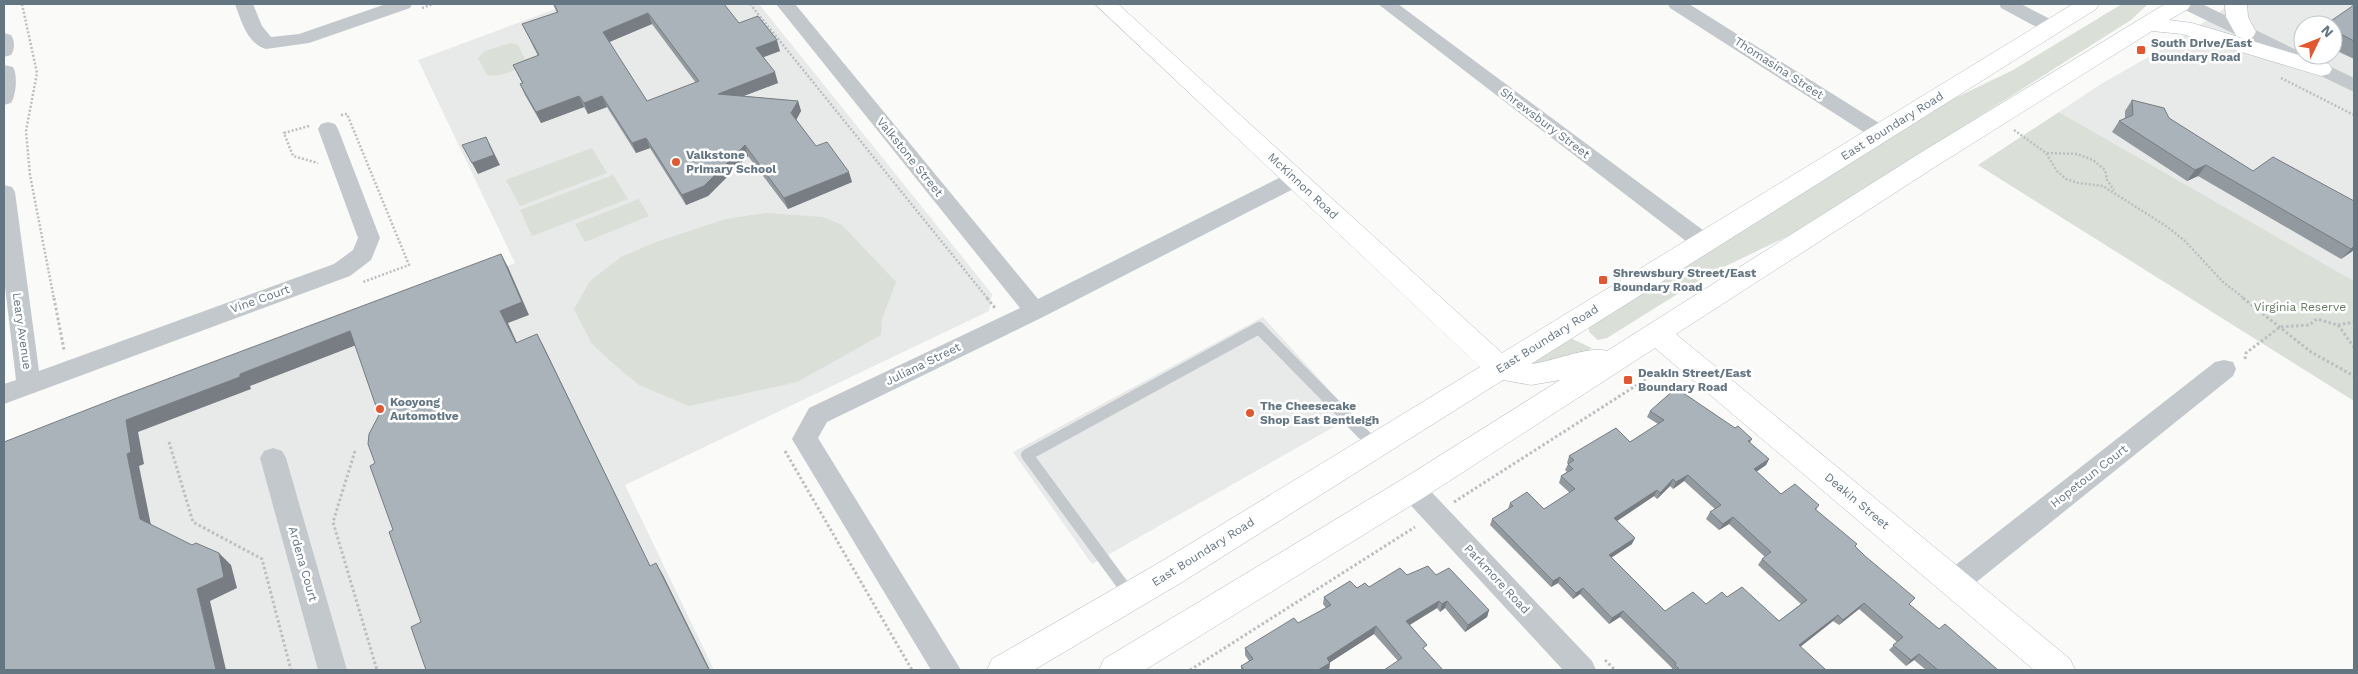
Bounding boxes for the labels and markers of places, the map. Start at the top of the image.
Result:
place label: South Drive/East Boundary Road [2151,36,2253,64]
marker: South Drive/East Boundary Road [2135,44,2147,56]
place label: Valkstone Primary School [686,148,776,176]
marker: Valkstone Primary School [670,156,682,168]
place label: Shrewsbury Street/East Boundary Road [1613,266,1757,294]
marker: Shrewsbury Street/East Boundary Road [1597,274,1609,286]
place label: Deakin Street/East Boundary Road [1638,366,1752,394]
marker: Deakin Street/East Boundary Road [1622,374,1634,386]
place label: Kooyong Automotive [390,395,459,423]
place label: The Cheesecake Shop East Bentleigh [1260,399,1379,427]
marker: Kooyong Automotive [374,403,386,415]
marker: The Cheesecake Shop East Bentleigh [1244,407,1256,419]

